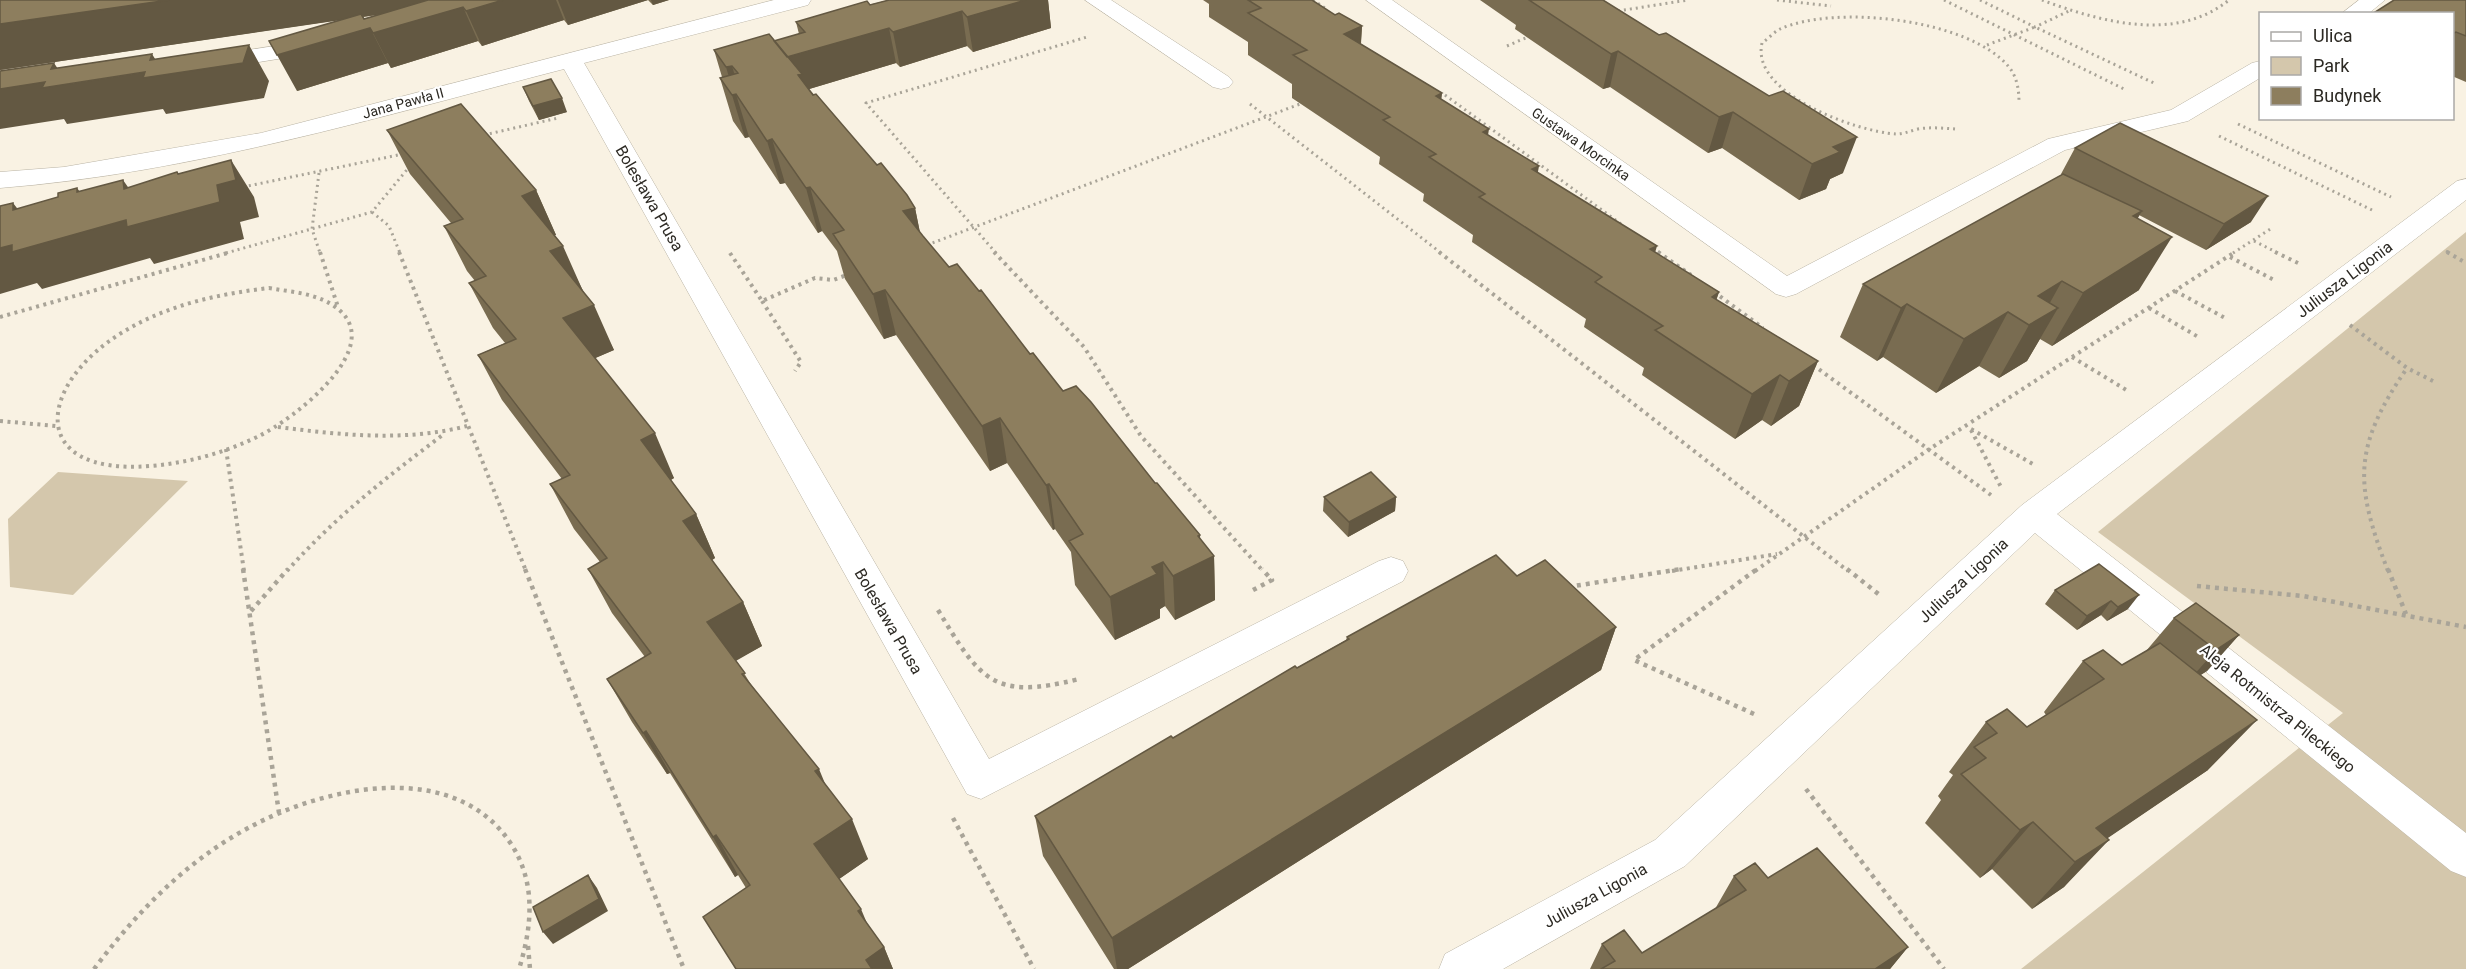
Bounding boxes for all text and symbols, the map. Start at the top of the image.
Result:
legend [2259,12,2454,120]
text: Ulica [2313,25,2353,46]
text: Park [2313,55,2350,76]
street label: Jana Pawła II [361,84,445,122]
text: Budynek [2313,85,2382,106]
street label: Gustawa Morcinka [1529,104,1633,184]
street label: Bolesława Prusa [612,142,687,254]
street label: Juliusza Ligonia [2293,237,2396,322]
street label: Juliusza Ligonia [1915,534,2012,627]
street label: Bolesława Prusa [851,565,926,677]
street label: Aleja Rotmistrza Pileckiego [2196,640,2359,777]
street label: Juliusza Ligonia [1540,859,1650,932]

